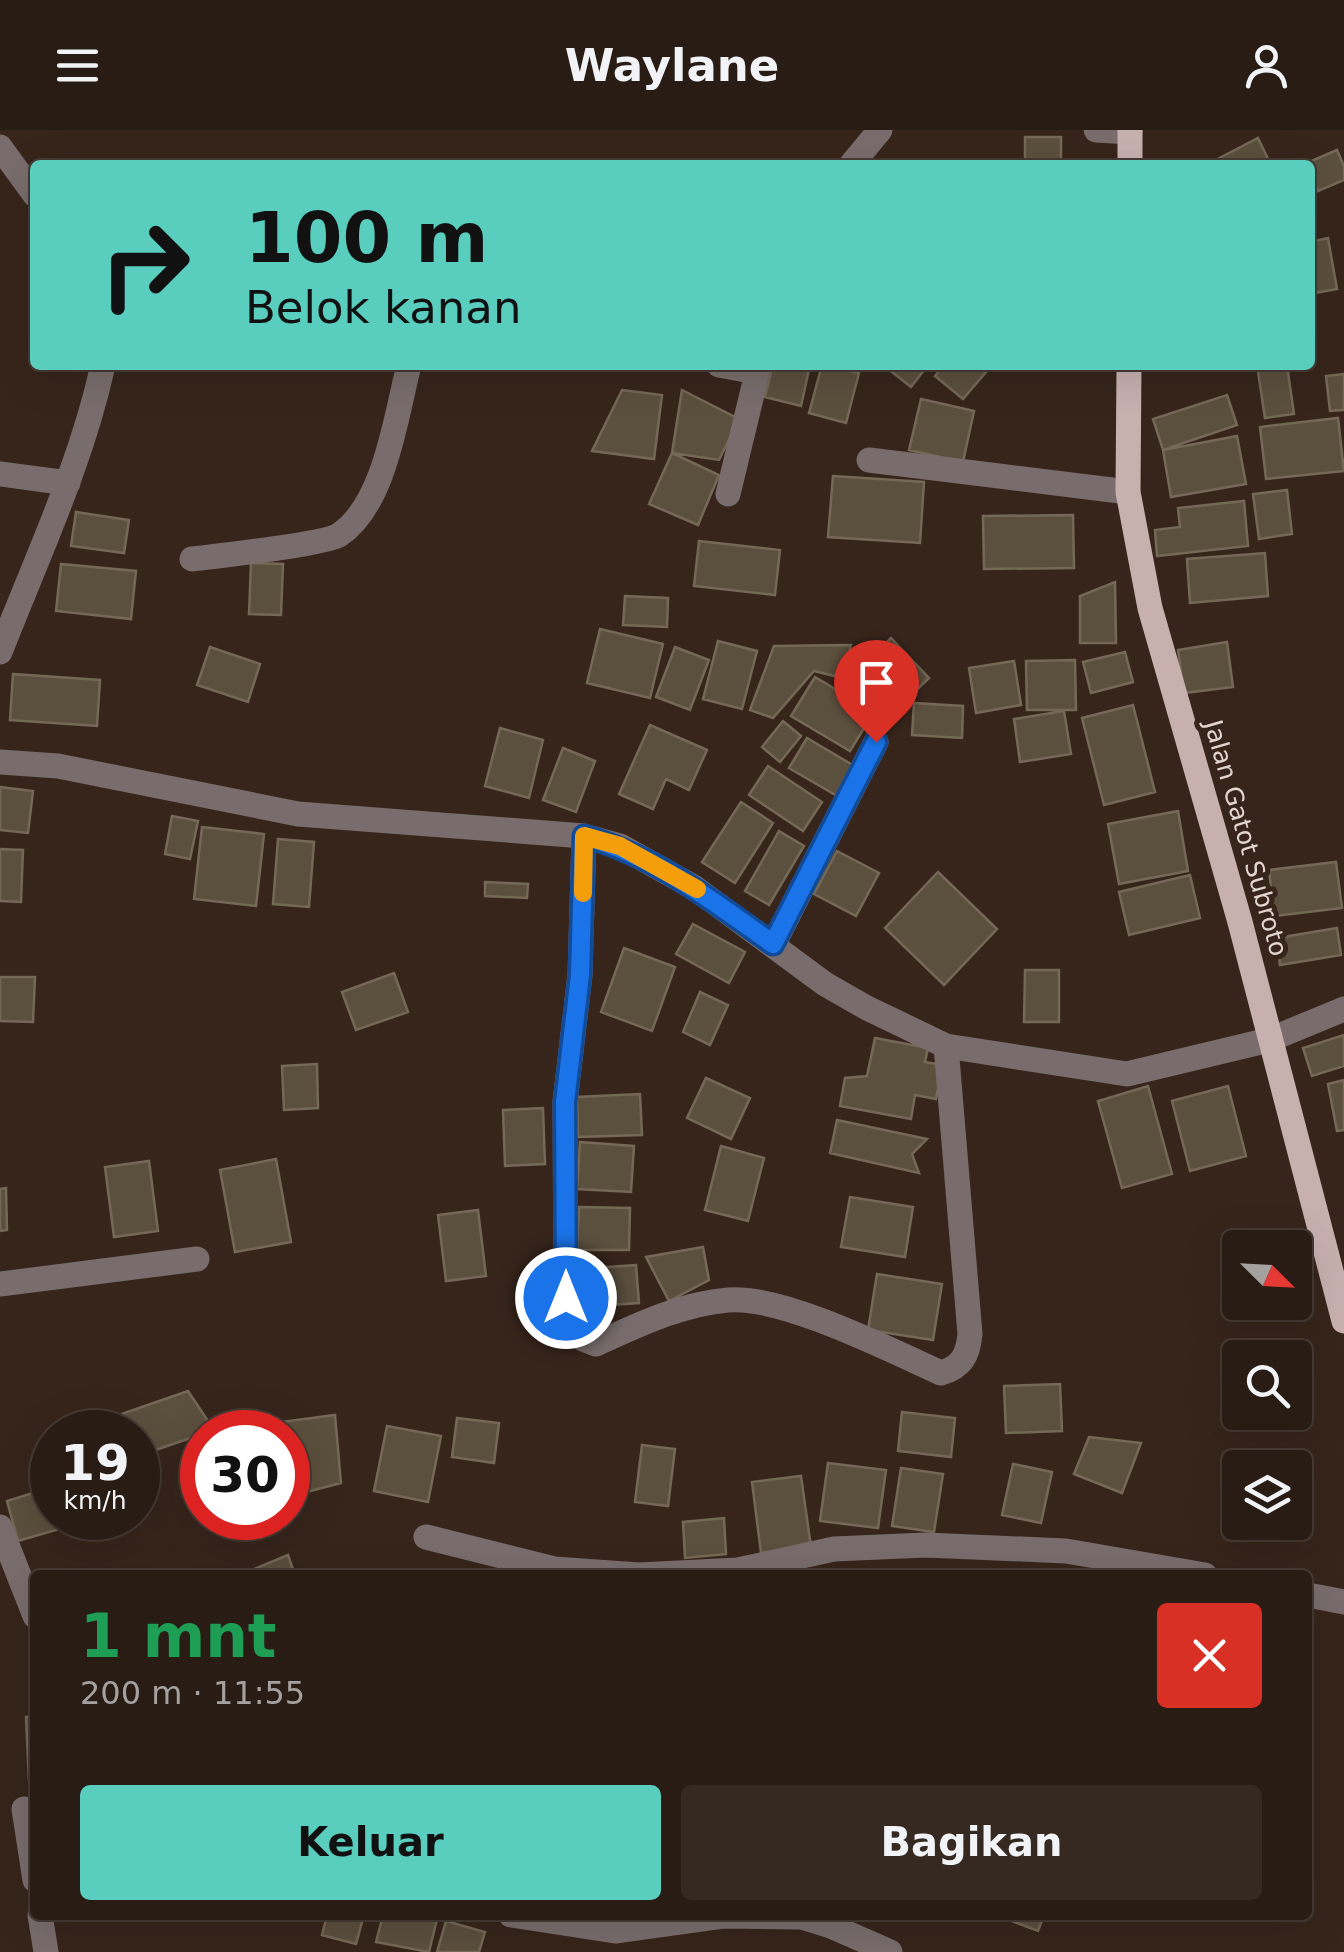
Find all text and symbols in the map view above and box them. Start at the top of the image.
icon: menu [50,38,105,93]
icon: person [1239,38,1294,93]
text: Waylane [565,39,779,92]
text: 100 m [245,197,488,279]
icon: right [80,200,210,330]
text: Belok kanan [245,281,521,334]
pin [834,640,919,743]
icon: arrive [849,655,904,710]
street label: Jalan Gatot Subroto [1198,715,1294,959]
north arrow [1222,1230,1312,1320]
map controls [1222,1230,1312,1540]
position arrow [514,1246,618,1350]
button: search [1222,1340,1312,1430]
speed limit sign: 30 [180,1410,310,1540]
text: 19 [60,1434,130,1492]
button: layers [1222,1450,1312,1540]
text: km/h [63,1486,127,1515]
text: 1 mnt [80,1601,277,1671]
button: close [1157,1603,1262,1708]
text: 200 m · 11:55 [80,1674,305,1712]
button: Keluar [80,1785,661,1900]
button: Bagikan [681,1785,1262,1900]

